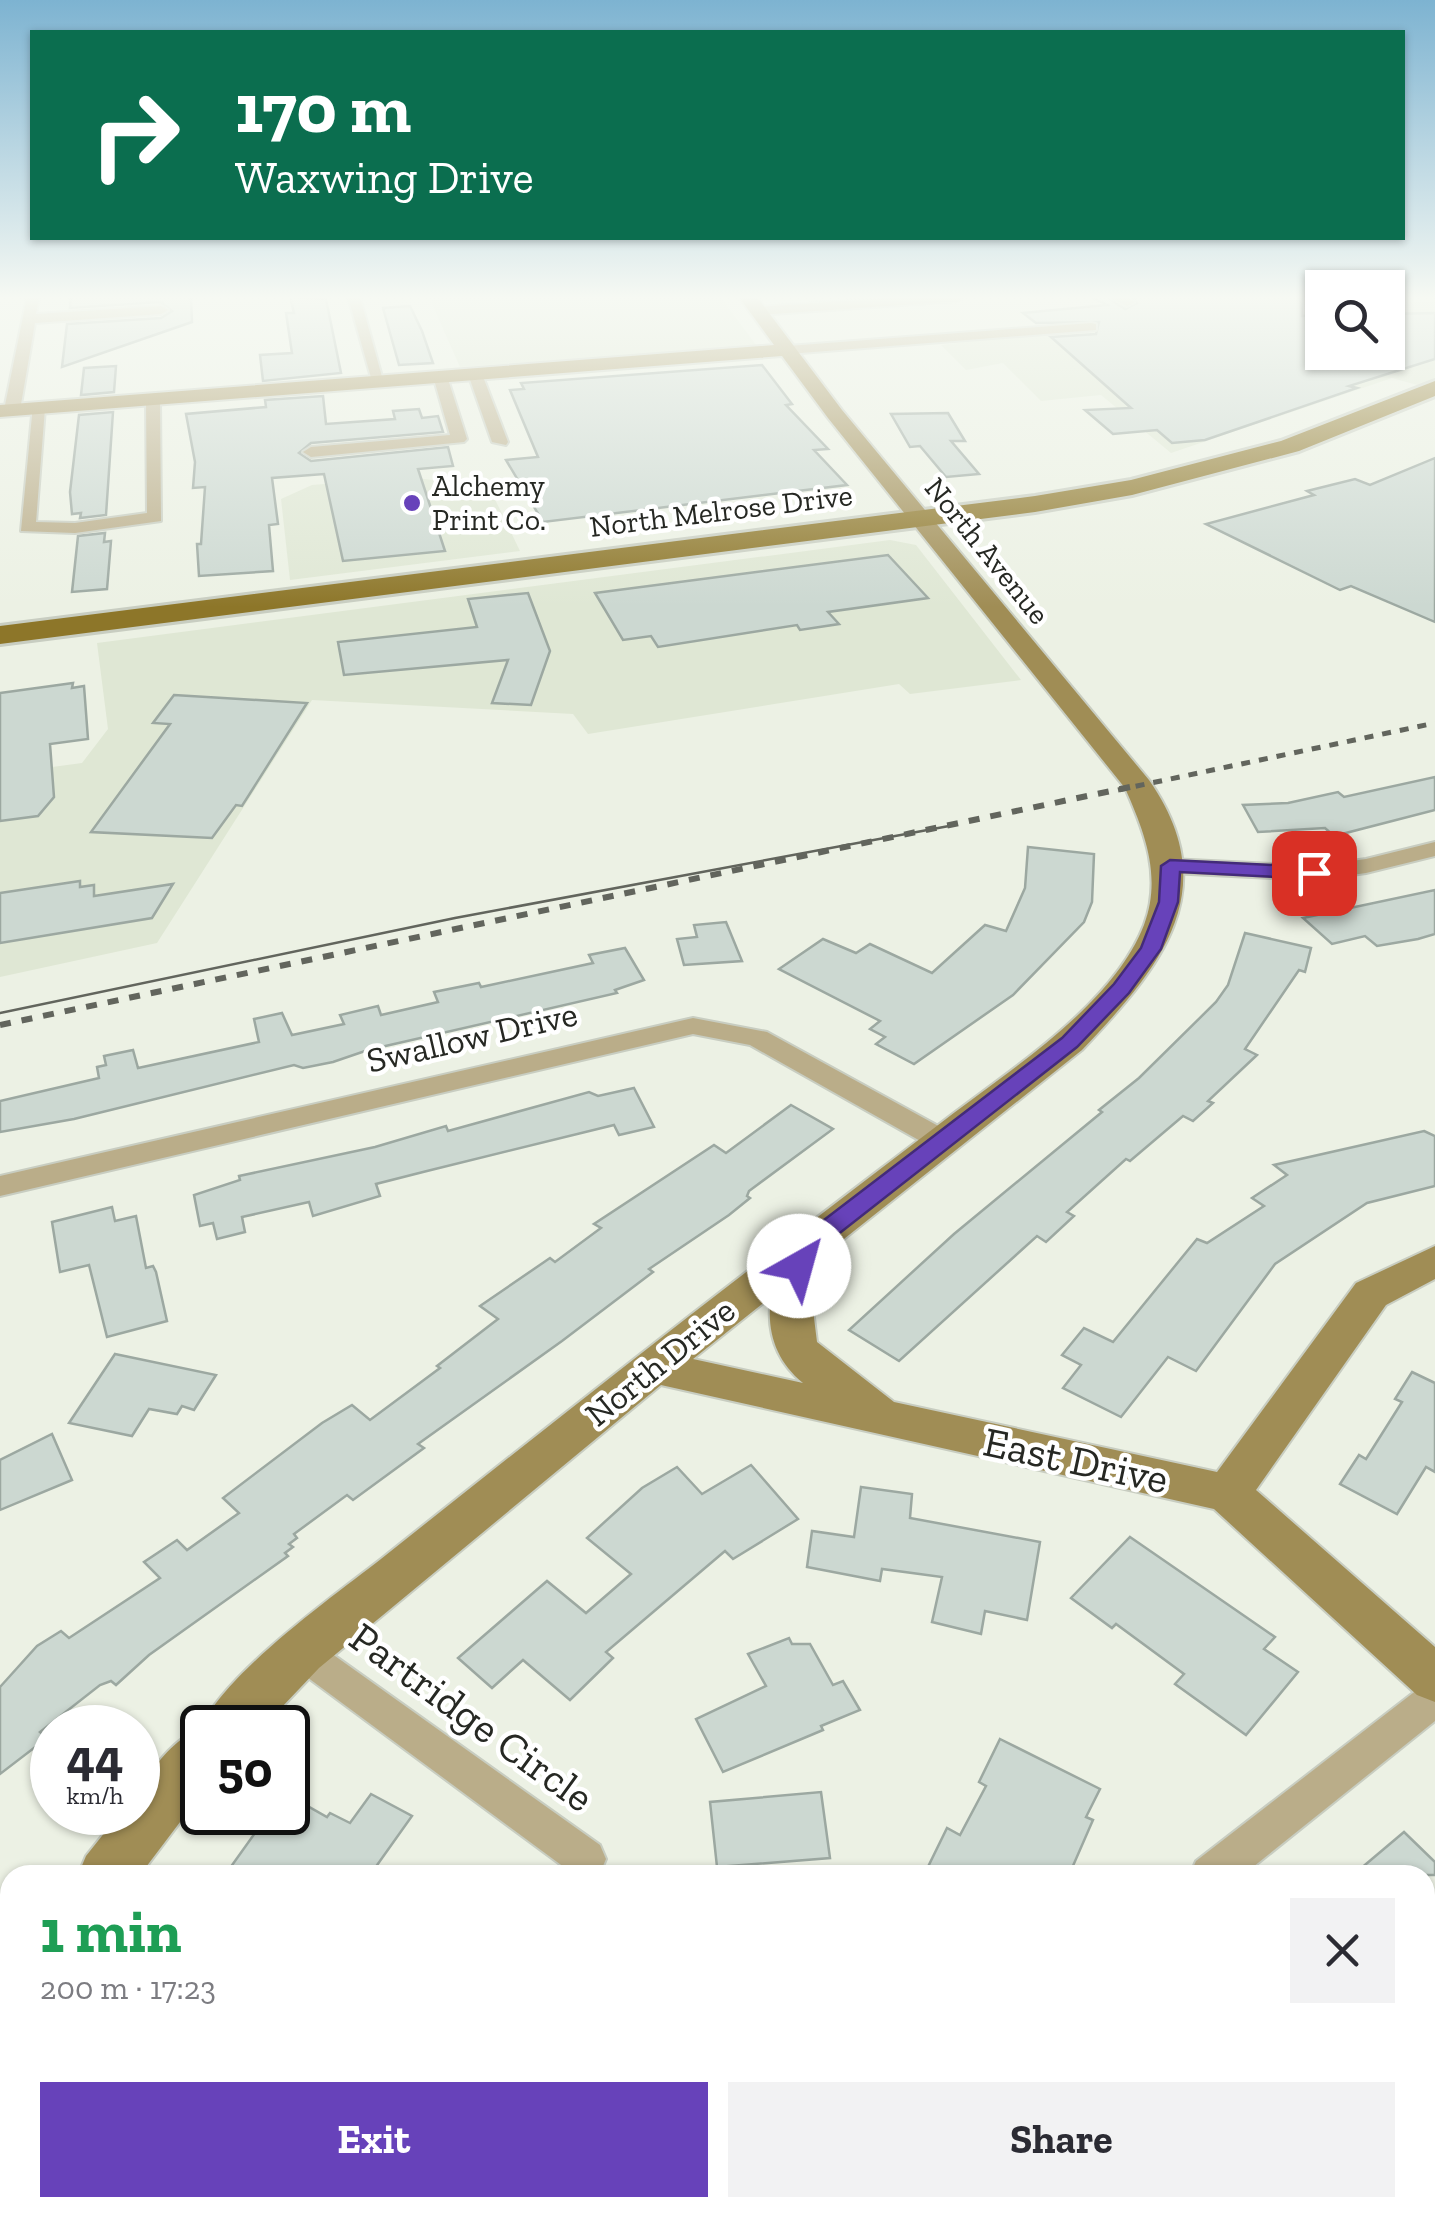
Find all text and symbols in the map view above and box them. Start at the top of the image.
text: 170 m [235,66,411,150]
icon: right [70,70,200,200]
text: Waxwing Drive [235,151,534,205]
map controls [1305,270,1405,370]
button: search [1305,270,1405,370]
place label: Alchemy Print Co. [432,468,546,538]
street label: North Avenue [917,470,1057,632]
street label: North Melrose Drive [588,477,854,545]
marker: Alchemy Print Co. [401,492,423,514]
pin [1272,831,1357,916]
icon: arrive [1287,846,1342,901]
street label: Swallow Drive [363,992,581,1082]
position arrow [747,1214,851,1318]
street label: North Drive [577,1289,743,1435]
street label: East Drive [979,1416,1173,1504]
street label: Partridge Circle [340,1611,604,1823]
speed limit sign: 50 [180,1705,310,1835]
text: 44 [67,1728,124,1788]
text: km/h [66,1780,124,1810]
text: 1 min [40,1895,182,1967]
button: close [1290,1898,1395,2003]
text: 200 m · 17:23 [40,1969,216,2007]
button: Exit [40,2082,708,2197]
button: Share [728,2082,1395,2197]

